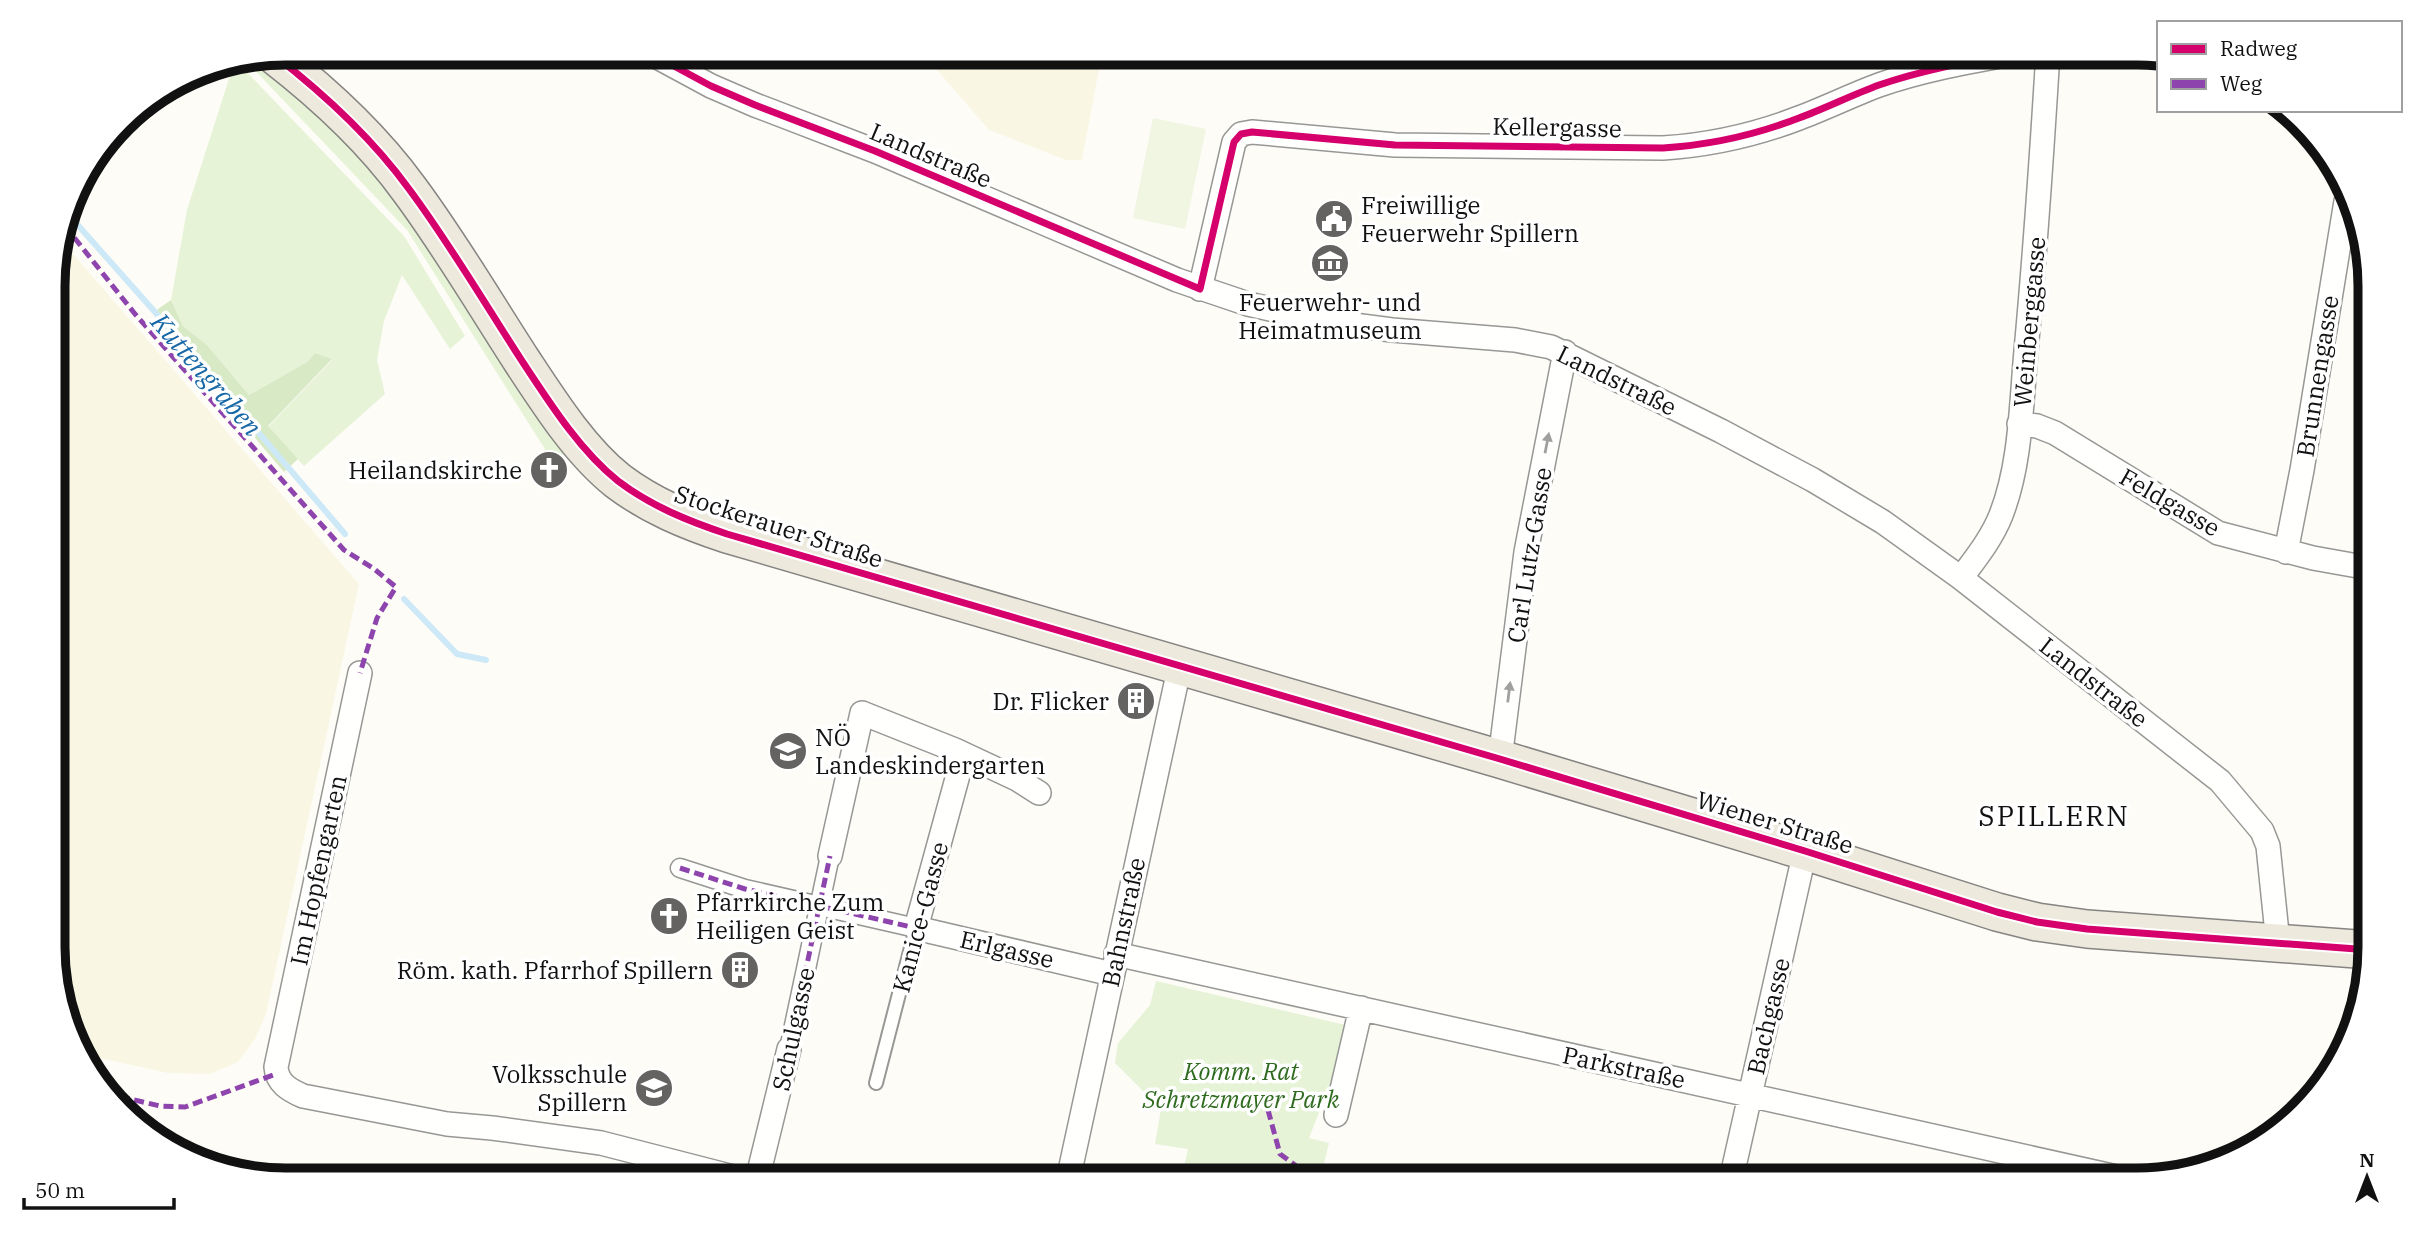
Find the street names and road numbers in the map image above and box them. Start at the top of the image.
street label: Kellergasse [1492,110,1622,144]
street label: Landstraße [865,115,997,195]
street label: Weinberggasse [2006,235,2052,409]
street label: Brunnengasse [2288,293,2346,459]
street label: Landstraße [1552,337,1682,423]
street label: Feldgasse [2114,460,2226,544]
street label: Carl Lutz-Gasse [1499,465,1559,645]
street label: Stockerauer Straße [671,477,887,575]
street label: Landstraße [2033,630,2155,734]
street label: Im Hopfengarten [282,772,354,968]
street label: Wiener Straße [1693,783,1857,861]
street label: Kanice-Gasse [885,838,955,996]
street label: Bahnstraße [1094,854,1152,990]
street label: Erlgasse [957,923,1057,975]
street label: Bachgasse [1739,955,1797,1077]
street label: Schulgasse [764,964,822,1094]
street label: Parkstraße [1560,1038,1688,1096]

